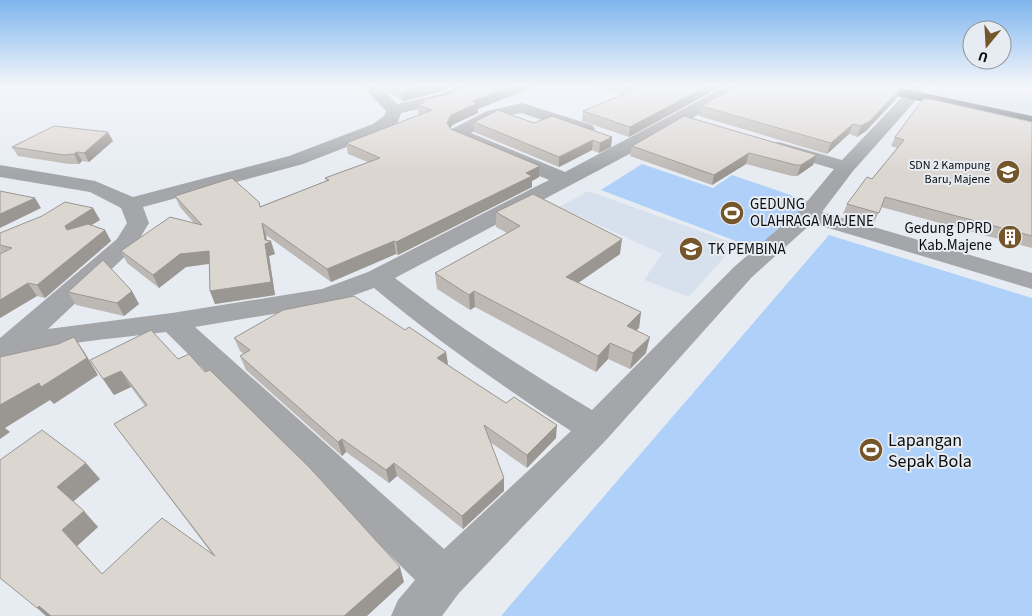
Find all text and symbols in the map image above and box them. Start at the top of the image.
north arrow [962,20,1012,70]
text: U [976,45,991,67]
place label: SDN 2 Kampung Baru, Majene [909,157,990,188]
school or university icon: SDN 2 Kampung Baru, Majene [995,159,1021,185]
place label: GEDUNG OLAHRAGA MAJENE [750,194,874,232]
sports icon: GEDUNG OLAHRAGA MAJENE [719,200,745,226]
place label: Gedung DPRD Kab.Majene [905,218,992,256]
building icon: Gedung DPRD Kab.Majene [997,224,1023,250]
school or university icon: TK PEMBINA [678,236,704,262]
place label: TK PEMBINA [708,239,786,260]
place label: Lapangan Sepak Bola [888,428,972,474]
sports icon: Lapangan Sepak Bola [858,437,884,463]

